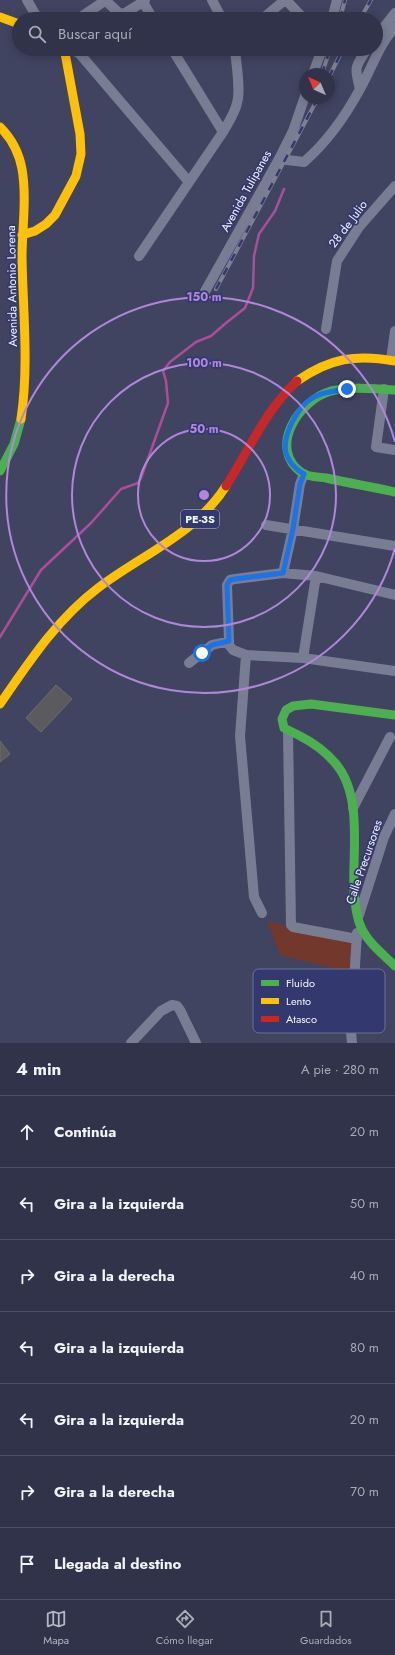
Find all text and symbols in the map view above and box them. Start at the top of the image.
search box [12,12,383,56]
icon: search [26,23,48,45]
text: Buscar aquí [58,23,132,45]
north arrow [299,68,335,104]
street label: Avenida Tulipanes [216,147,276,235]
street label: 28 de Julio [324,196,372,251]
street label: Avenida Antonio Lorena [2,225,22,347]
text: 150 m [186,288,222,306]
text: 100 m [186,354,222,372]
route end [338,380,356,398]
text: 50 m [189,420,219,438]
centre of rings [197,488,211,502]
road number: PE-3S [181,510,219,528]
route start [193,644,211,662]
street label: Calle Precursores [341,817,387,907]
legend [253,969,385,1033]
text: Fluido [286,975,315,991]
text: Lento [286,993,311,1009]
text: Atasco [286,1011,317,1027]
text: 4 min [16,1057,61,1081]
text: A pie · 280 m [301,1060,379,1079]
icon: ahead [16,1121,38,1143]
text: Continúa [54,1121,116,1143]
text: 20 m [350,1122,379,1141]
icon: left [16,1193,38,1215]
text: Gira a la izquierda [54,1193,184,1215]
text: 50 m [350,1194,379,1213]
icon: right [16,1265,38,1287]
text: Gira a la derecha [54,1265,175,1287]
text: 40 m [350,1266,379,1285]
icon: left [16,1337,38,1359]
text: Gira a la izquierda [54,1337,184,1359]
text: 80 m [350,1338,379,1357]
icon: left [16,1409,38,1431]
text: Gira a la izquierda [54,1409,184,1431]
text: 20 m [350,1410,379,1429]
icon: right [16,1481,38,1503]
text: Gira a la derecha [54,1481,175,1503]
text: 70 m [350,1482,379,1501]
icon: arrive [16,1553,38,1575]
text: Llegada al destino [54,1553,181,1575]
tab: Mapa [43,1608,69,1648]
tab: Cómo llegar [156,1608,213,1648]
tab: Guardados [300,1608,352,1648]

